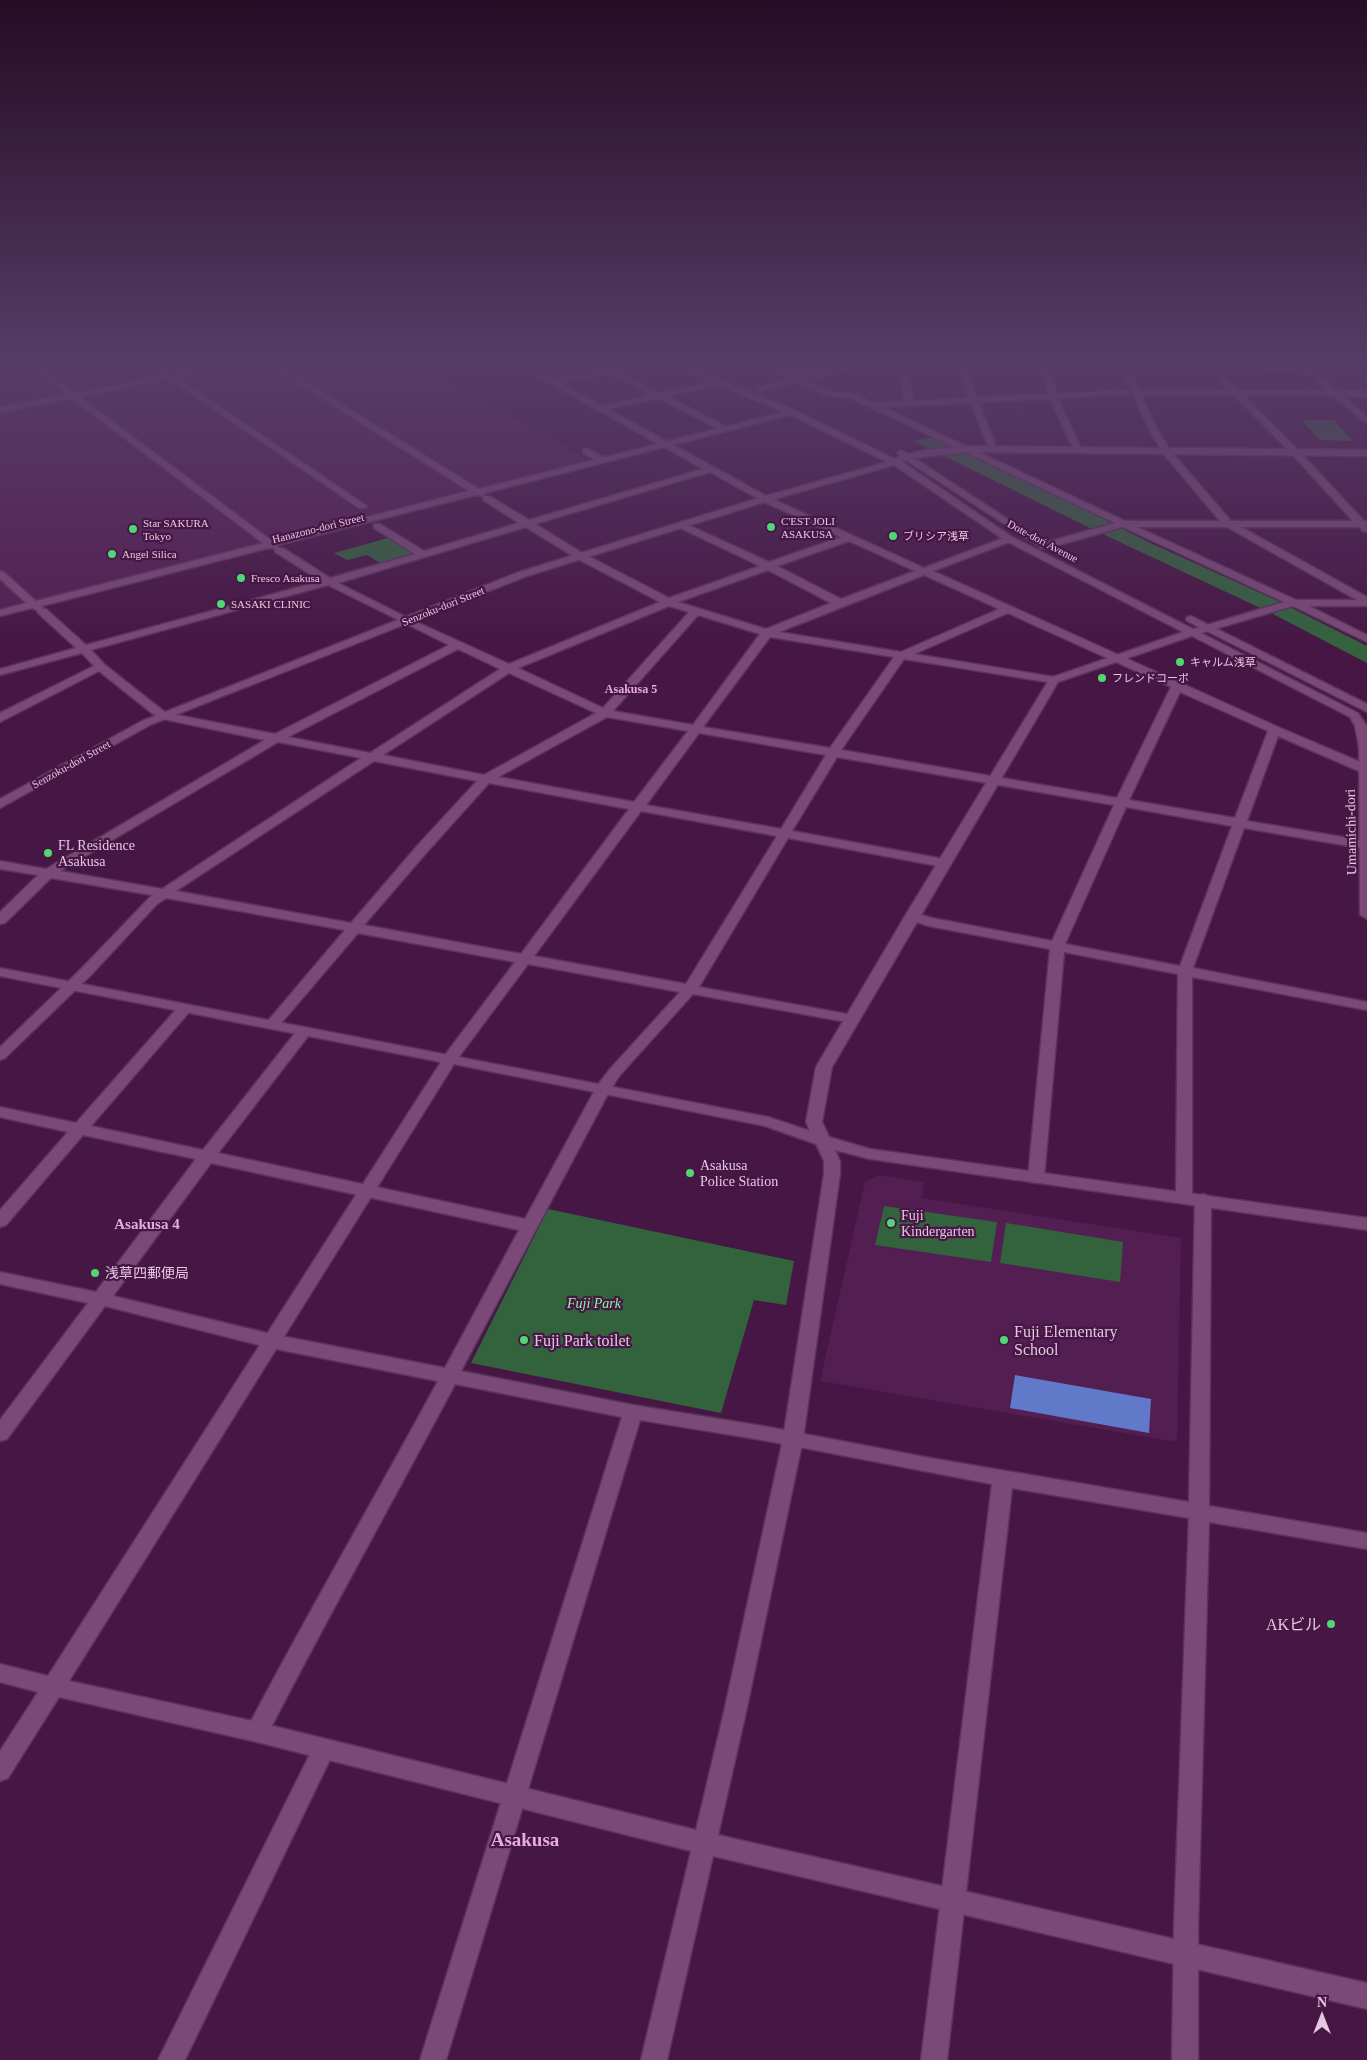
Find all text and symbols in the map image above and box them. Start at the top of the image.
street label: Hanazono-dori Street [271,511,365,545]
place label: C'EST JOLI ASAKUSA [781,515,835,540]
place label: Star SAKURA Tokyo [143,517,209,542]
street label: Dote-dori Avenue [1006,517,1080,565]
marker: C'EST JOLI ASAKUSA [765,521,777,533]
marker: Star SAKURA Tokyo [127,523,139,535]
marker: ブリシア浅草 [887,530,899,542]
place label: ブリシア浅草 [903,530,969,542]
marker: Angel Silica [106,548,118,560]
place label: Angel Silica [122,548,177,560]
marker: Fresco Asakusa [235,572,247,584]
place label: Fresco Asakusa [251,572,320,584]
street label: Senzoku-dori Street [400,584,486,628]
marker: SASAKI CLINIC [215,598,227,610]
place label: SASAKI CLINIC [231,598,310,610]
marker: キャルム浅草 [1174,656,1186,668]
place label: キャルム浅草 [1190,656,1256,668]
marker: フレンドコーポ [1096,672,1108,684]
place label: フレンドコーポ [1112,672,1189,684]
district label: Asakusa 5 [605,682,657,696]
street label: Senzoku-dori Street [30,737,112,791]
street label: Umamichi-dori [1343,789,1359,875]
place label: FL Residence Asakusa [58,838,135,869]
marker: FL Residence Asakusa [42,847,54,859]
place label: Asakusa Police Station [700,1158,778,1189]
marker: Asakusa Police Station [684,1167,696,1179]
place label: Fuji Kindergarten [901,1208,975,1239]
district label: Asakusa 4 [114,1216,180,1232]
marker: Fuji Kindergarten [885,1217,897,1229]
place label: 浅草四郵便局 [105,1265,189,1281]
marker: 浅草四郵便局 [89,1267,101,1279]
park label: Fuji Park [566,1296,622,1311]
place label: Fuji Elementary School [1014,1323,1118,1358]
place label: Fuji Park toilet [534,1332,631,1350]
marker: Fuji Park toilet [518,1334,530,1346]
marker: Fuji Elementary School [998,1334,1010,1346]
place label: AKビル [1266,1616,1321,1633]
marker: AKビル [1325,1618,1337,1630]
district label: Asakusa [491,1829,560,1850]
north arrow [1297,1990,1347,2040]
text: N [1317,1995,1327,2010]

